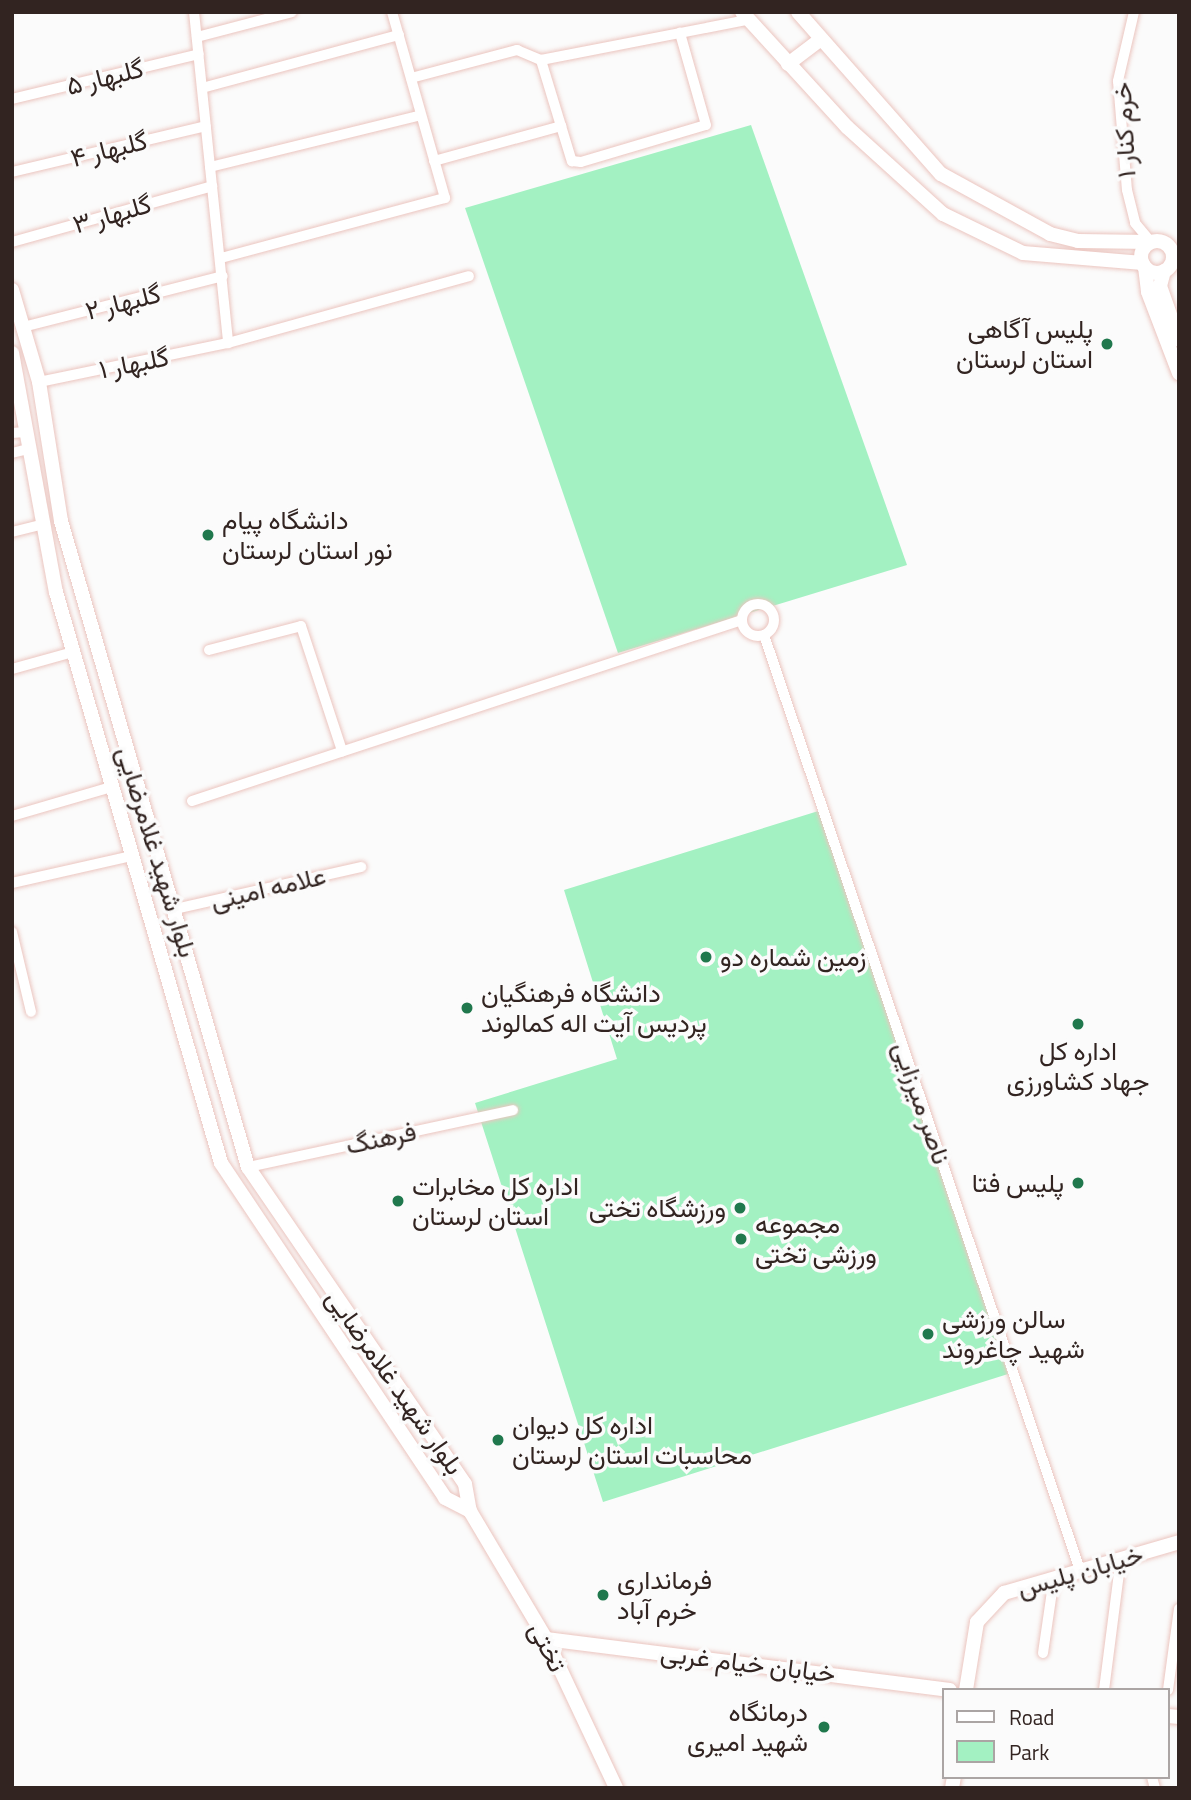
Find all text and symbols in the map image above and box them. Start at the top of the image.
street label: گلبهار ۵ [63,52,147,102]
street label: خرم کنار ۱ [1106,81,1142,179]
street label: گلبهار ۴ [67,124,151,174]
street label: ۳ گلبهار [69,188,155,240]
street label: گلبهار ۲ [82,278,164,326]
place label: پلیس آگاهی استان لرستان [956,313,1093,374]
marker: پلیس آگاهی استان لرستان [1099,336,1115,352]
street label: گلبهار ۱ [96,341,172,385]
place label: دانشگاه پیام نور استان لرستان [222,504,393,566]
marker: دانشگاه پیام نور استان لرستان [200,527,216,543]
street label: بلوار شهید غلامرضایی [110,743,204,961]
street label: علامه امینی [207,860,329,916]
place label: زمین شماره دو [720,941,866,973]
marker: زمین شماره دو [698,949,714,965]
place label: دانشگاه فرهنگیان پردیس آیت اله کمالوند [481,977,707,1038]
marker: دانشگاه فرهنگیان پردیس آیت اله کمالوند [459,1000,475,1016]
marker: اداره کل جهاد کشاورزی [1070,1016,1086,1032]
place label: اداره کل جهاد کشاورزی [1007,1035,1149,1096]
street label: ناصر میرزایی [887,1038,957,1168]
street label: فرهنگ [343,1115,419,1161]
place label: پلیس فتا [972,1167,1064,1199]
place label: اداره کل مخابرات استان لرستان [412,1170,579,1232]
marker: پلیس فتا [1070,1175,1086,1191]
place label: ورزشگاه تختی [589,1192,726,1224]
marker: اداره کل مخابرات استان لرستان [390,1193,406,1209]
marker: ورزشگاه تختی [732,1200,748,1216]
place label: مجموعه ورزشی تختی [755,1208,877,1270]
marker: مجموعه ورزشی تختی [733,1231,749,1247]
street label: بلوار شهید غلامرضایی [319,1283,471,1481]
place label: سالن ورزشی شهید چاغروند [942,1303,1085,1364]
marker: سالن ورزشی شهید چاغروند [920,1326,936,1342]
place label: اداره کل دیوان محاسبات استان لرستان [512,1409,752,1470]
marker: اداره کل دیوان محاسبات استان لرستان [490,1432,506,1448]
street label: خیابان پلیس [1014,1538,1146,1604]
place label: فرمانداری خرم آباد [617,1564,712,1626]
marker: فرمانداری خرم آباد [595,1587,611,1603]
street label: تختی [522,1617,574,1677]
street label: خیابان خیام غربی [659,1637,837,1689]
legend [942,1688,1170,1779]
place label: درمانگاه شهید امیری [687,1696,808,1758]
text: Road [1009,1701,1054,1733]
marker: درمانگاه شهید امیری [814,1717,834,1737]
text: Park [1009,1736,1049,1768]

